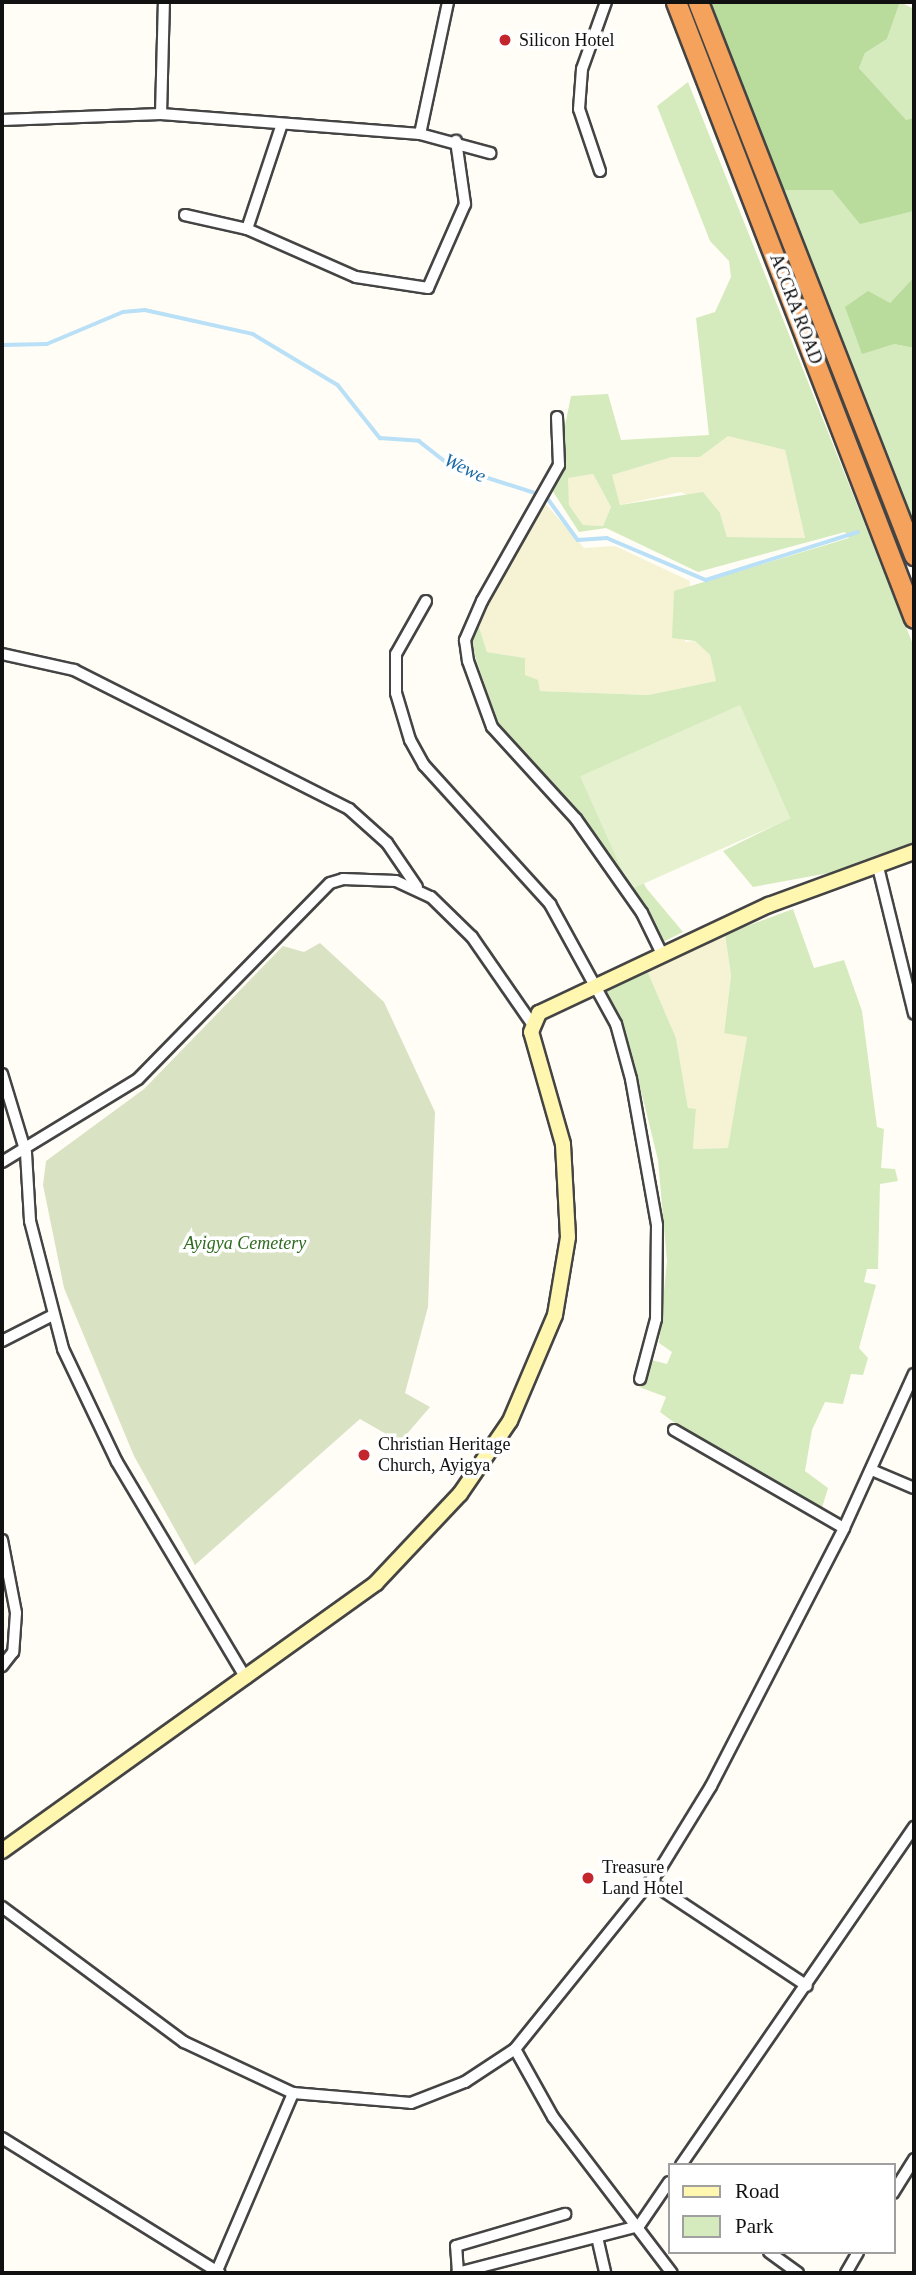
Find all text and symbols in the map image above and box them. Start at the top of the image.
place label: Silicon Hotel [519,29,614,51]
marker: Silicon Hotel [497,32,513,48]
street label: ACCRA ROAD [765,250,827,368]
water label: Wewe [440,448,490,488]
park label: Ayigya Cemetery [184,1232,306,1254]
place label: Christian Heritage Church, Ayigya [378,1434,510,1476]
marker: Christian Heritage Church, Ayigya [356,1447,372,1463]
place label: Treasure Land Hotel [602,1857,683,1899]
marker: Treasure Land Hotel [580,1870,596,1886]
legend [668,2163,895,2254]
text: Road [735,2179,779,2203]
text: Park [735,2214,774,2238]

